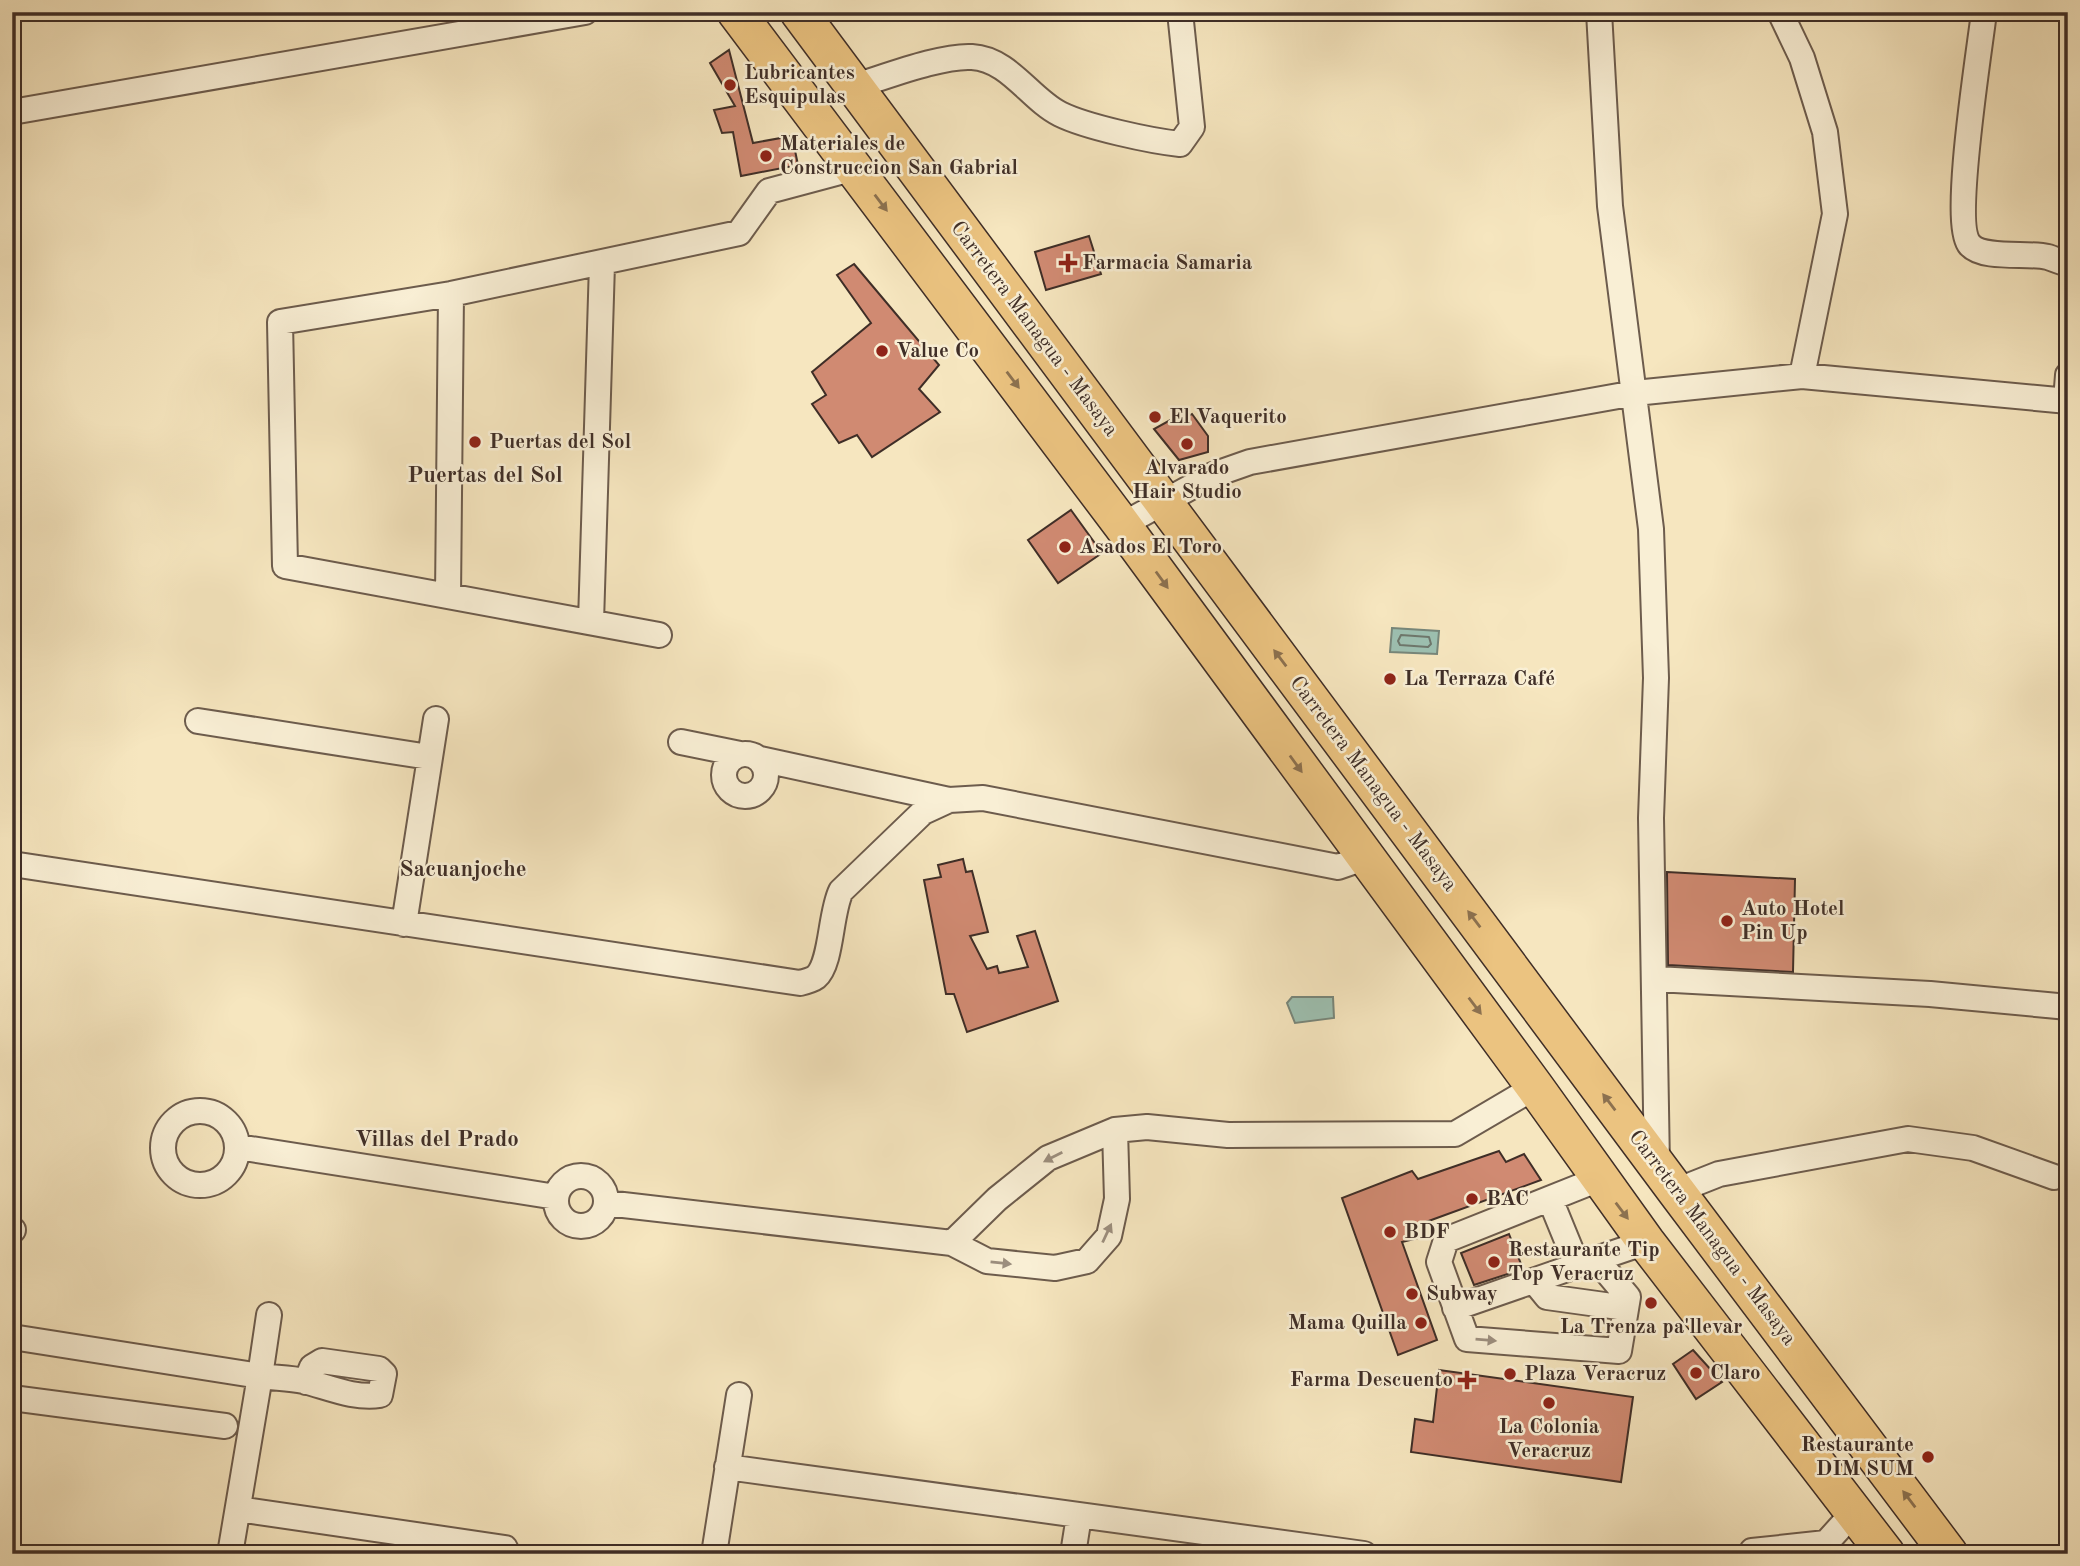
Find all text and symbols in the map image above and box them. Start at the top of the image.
place label: Lubricantes Esquipulas [744,63,855,108]
marker: Lubricantes Esquipulas [722,77,738,93]
place label: Materiales de Construccion San Gabrial [780,134,1018,179]
marker: Materiales de Construccion San Gabrial [758,148,774,164]
one-way arrow [874,194,888,212]
street label: Carretera Managua - Masaya [946,218,1122,440]
place label: Farmacia Samaria [1082,253,1253,274]
marker: Farmacia Samaria [1060,255,1076,271]
place label: Value Co [896,341,979,362]
marker: Value Co [874,343,890,359]
one-way arrow [1006,370,1020,389]
place label: El Vaquerito [1169,407,1287,428]
marker: El Vaquerito [1147,409,1163,425]
place label: Puertas del Sol [489,432,631,453]
marker: Puertas del Sol [467,434,483,450]
marker: Alvarado Hair Studio [1179,436,1195,452]
place label: Alvarado Hair Studio [1132,458,1242,503]
district label: Puertas del Sol [407,464,563,487]
place label: Asados El Toro [1079,537,1222,558]
marker: Asados El Toro [1057,539,1073,555]
one-way arrow [1155,571,1169,589]
one-way arrow [1273,649,1287,667]
place label: La Terraza Café [1404,669,1555,690]
marker: La Terraza Café [1382,671,1398,687]
street label: Carretera Managua - Masaya [1285,673,1461,895]
one-way arrow [1289,755,1303,773]
district label: Sacuanjoche [399,858,527,881]
place label: Auto Hotel Pin Up [1741,899,1844,944]
one-way arrow [1468,910,1482,928]
marker: Auto Hotel Pin Up [1719,913,1735,929]
one-way arrow [1468,997,1482,1015]
one-way arrow [1602,1094,1617,1112]
street label: Carretera Managua - Masaya [1624,1127,1800,1349]
district label: Villas del Prado [355,1128,519,1151]
one-way arrow [1042,1151,1062,1163]
place label: BAC [1486,1189,1529,1210]
marker: BAC [1464,1191,1480,1207]
one-way arrow [1615,1201,1630,1219]
place label: BDF [1404,1222,1450,1243]
one-way arrow [1101,1223,1113,1244]
marker: BDF [1382,1224,1398,1240]
place label: Restaurante Tip Top Veracruz [1508,1240,1660,1285]
marker: Restaurante Tip Top Veracruz [1486,1254,1502,1270]
one-way arrow [991,1257,1013,1268]
place label: Subway [1426,1284,1498,1305]
marker: Subway [1404,1286,1420,1302]
marker: La Trenza pa'llevar [1643,1295,1659,1311]
place label: Mama Quilla [1288,1313,1407,1334]
marker: Mama Quilla [1413,1315,1429,1331]
place label: La Trenza pa'llevar [1560,1317,1742,1338]
one-way arrow [1475,1335,1497,1346]
place label: Claro [1710,1363,1761,1384]
place label: Plaza Veracruz [1524,1364,1666,1385]
marker: Claro [1688,1365,1704,1381]
marker: Plaza Veracruz [1502,1366,1518,1382]
place label: Farma Descuento [1290,1370,1453,1391]
marker: Farma Descuento [1459,1372,1475,1388]
marker: La Colonia Veracruz [1541,1395,1557,1411]
place label: La Colonia Veracruz [1499,1417,1600,1462]
place label: Restaurante DIM SUM [1801,1435,1914,1480]
marker: Restaurante DIM SUM [1920,1449,1936,1465]
one-way arrow [1902,1490,1916,1508]

